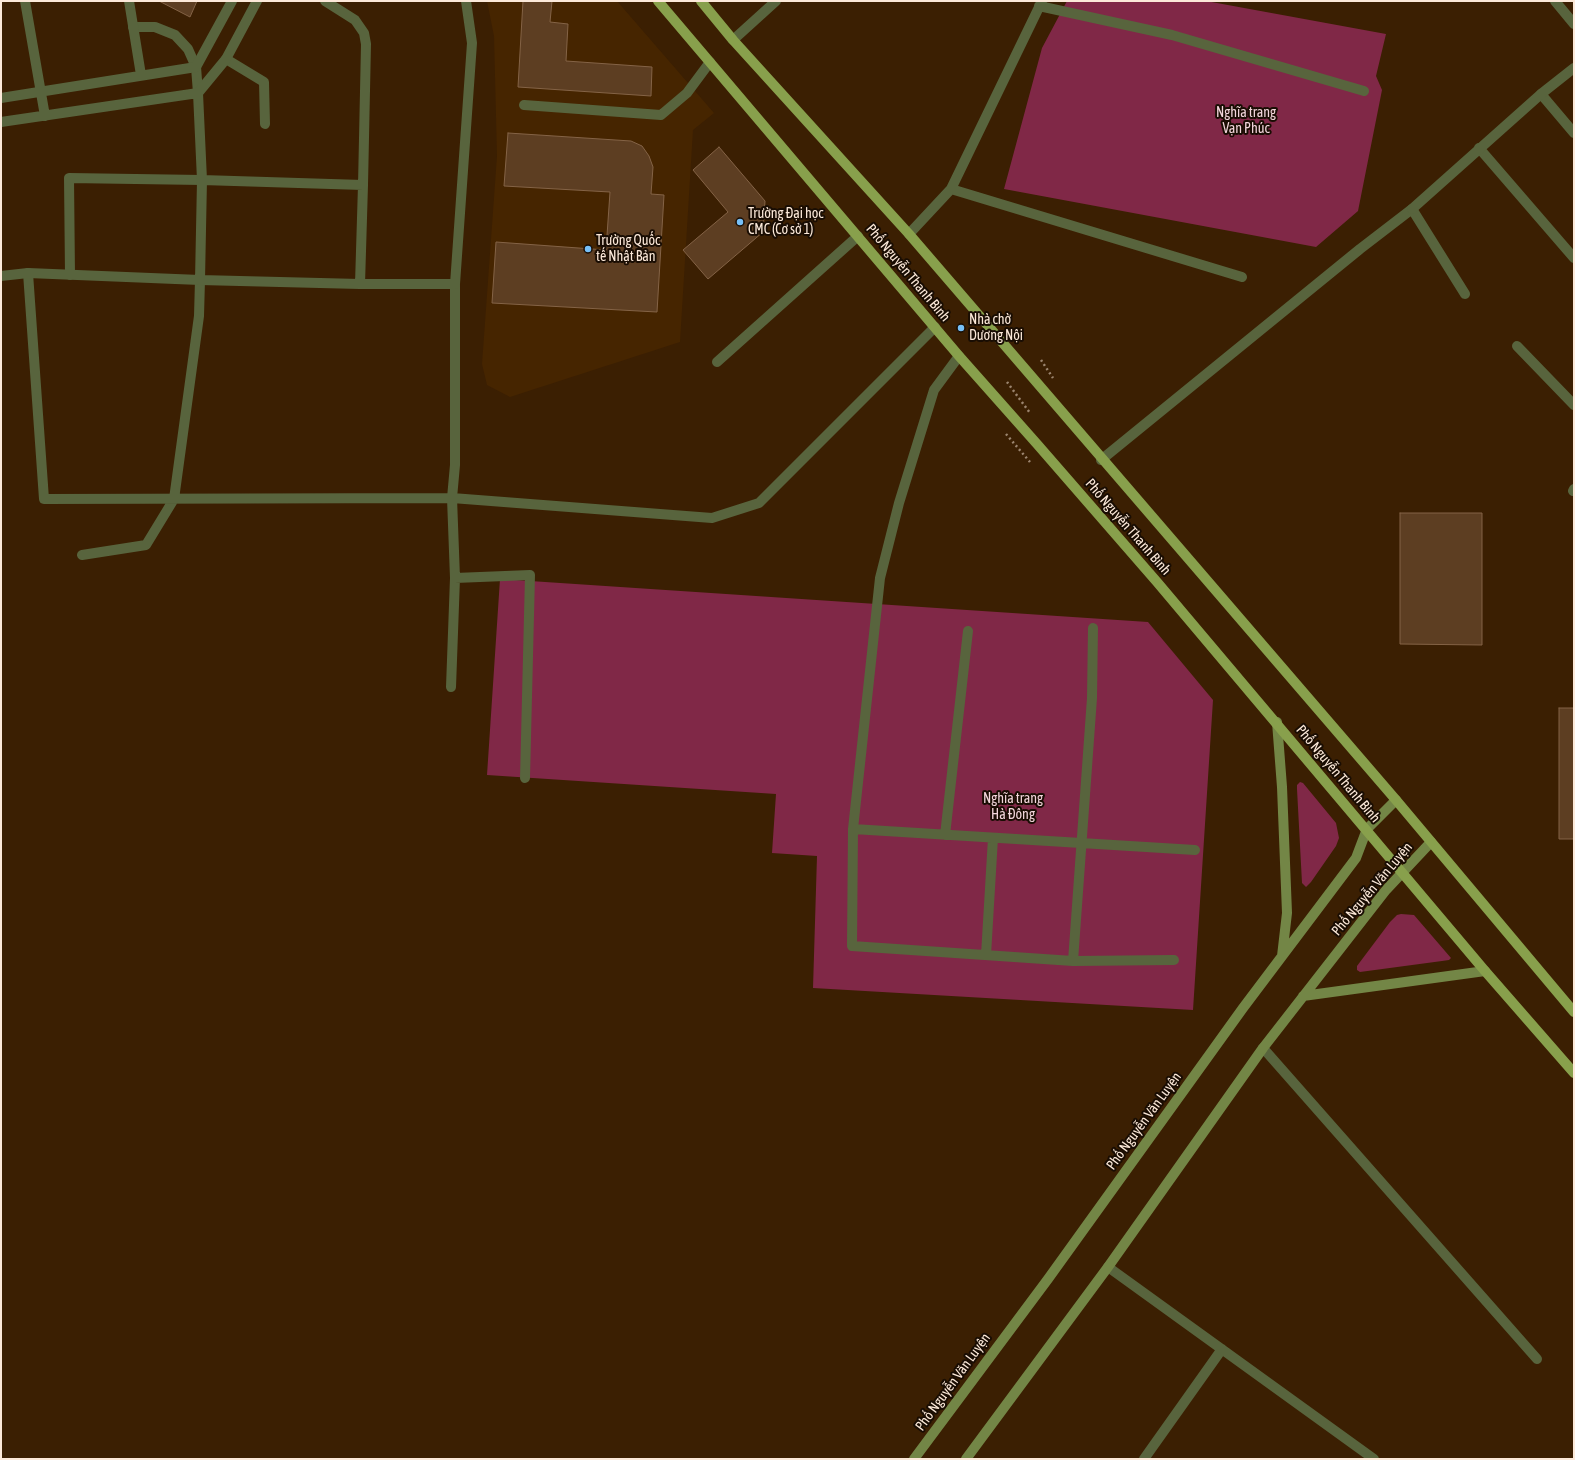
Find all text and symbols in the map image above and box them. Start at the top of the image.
park label: Nghĩa trang Vạn Phúc [1216,105,1276,138]
place label: Trường Đại học CMC (Cơ sở 1) [748,206,824,238]
marker: Trường Đại học CMC (Cơ sở 1) [735,217,745,227]
street label: Phố Nguyễn Thanh Bình [862,221,954,325]
place label: Trường Quốc tế Nhật Bản [596,233,660,266]
marker: Trường Quốc tế Nhật Bản [583,244,593,254]
place label: Nhà chờ Dương Nội [969,312,1023,344]
marker: Nhà chờ Dương Nội [956,323,966,333]
street label: Phố Nguyễn Thanh Bình [1082,475,1174,579]
street label: Phố Nguyễn Thanh Bình [1292,722,1384,826]
park label: Nghĩa trang Hà Đông [983,791,1043,824]
street label: Phố Nguyễn Văn Luyện [1328,839,1416,939]
street label: Phố Nguyễn Văn Luyện [1103,1069,1185,1173]
street label: Phố Nguyễn Văn Luyện [912,1330,994,1434]

